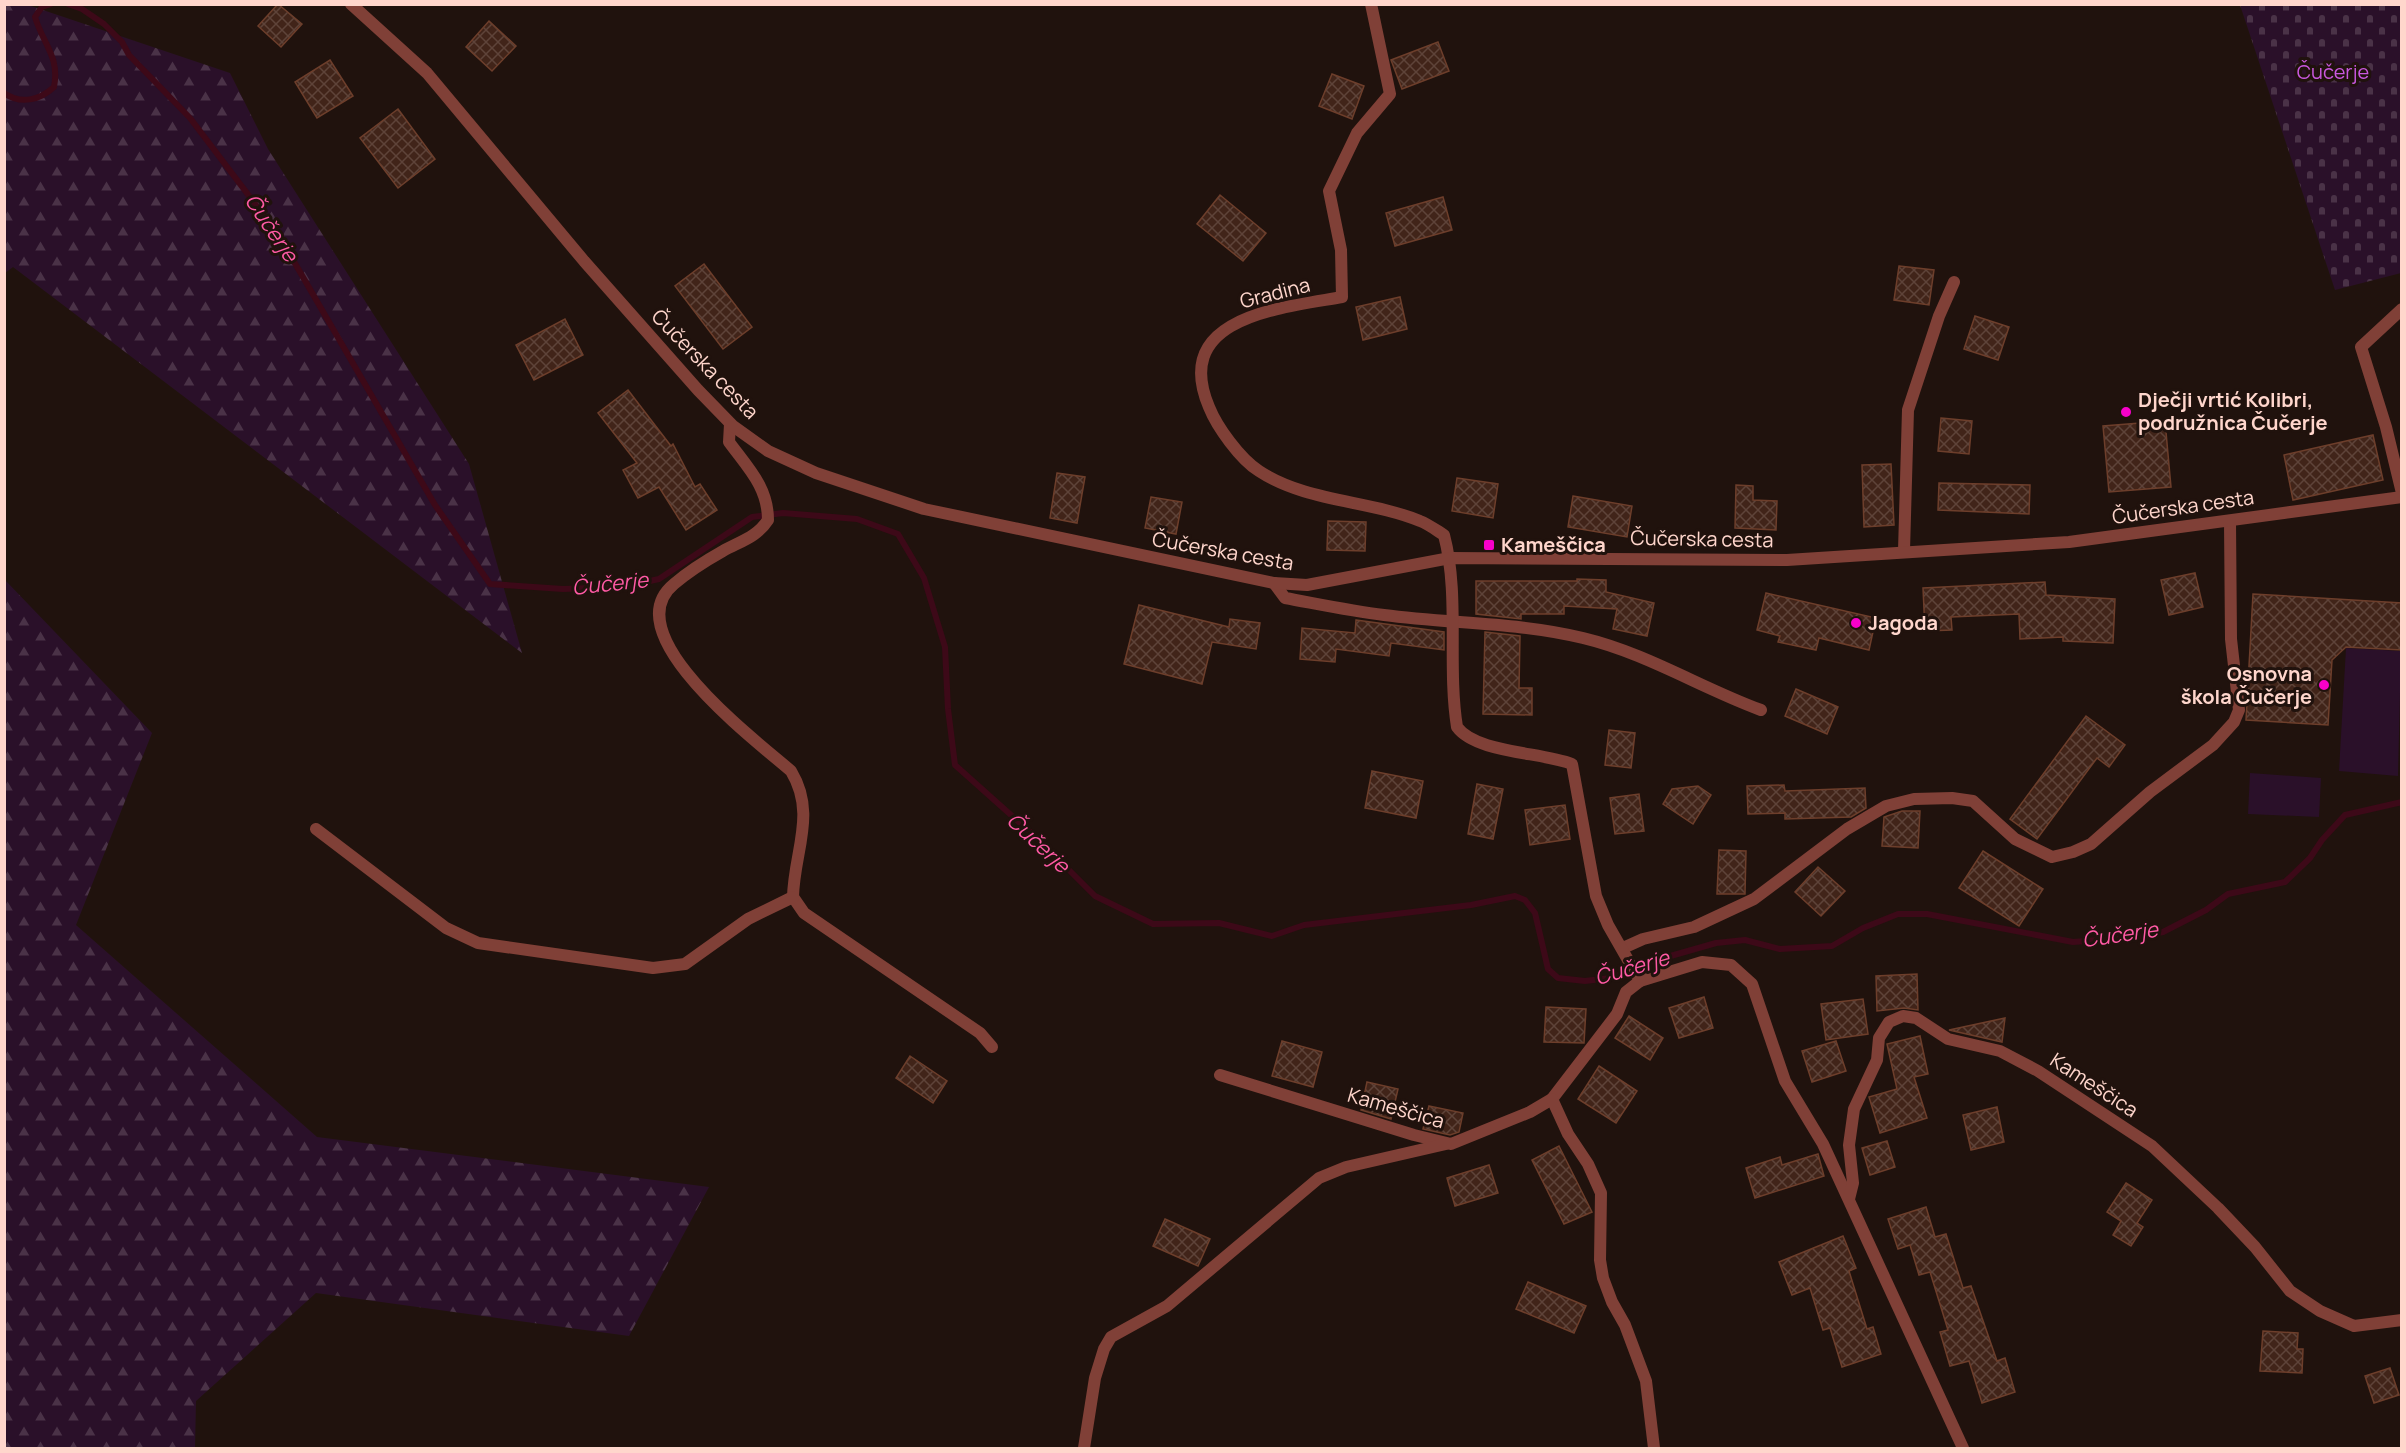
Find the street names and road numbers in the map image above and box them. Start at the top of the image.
street label: Gradina [1237,271,1313,314]
street label: Čučerska cesta [646,303,765,424]
street label: Čučerska cesta [2110,483,2256,530]
street label: Čučerska cesta [1630,524,1774,553]
street label: Čučerska cesta [1150,525,1296,576]
street label: Kameščica [2045,1046,2143,1123]
street label: Kameščica [1345,1081,1448,1134]

